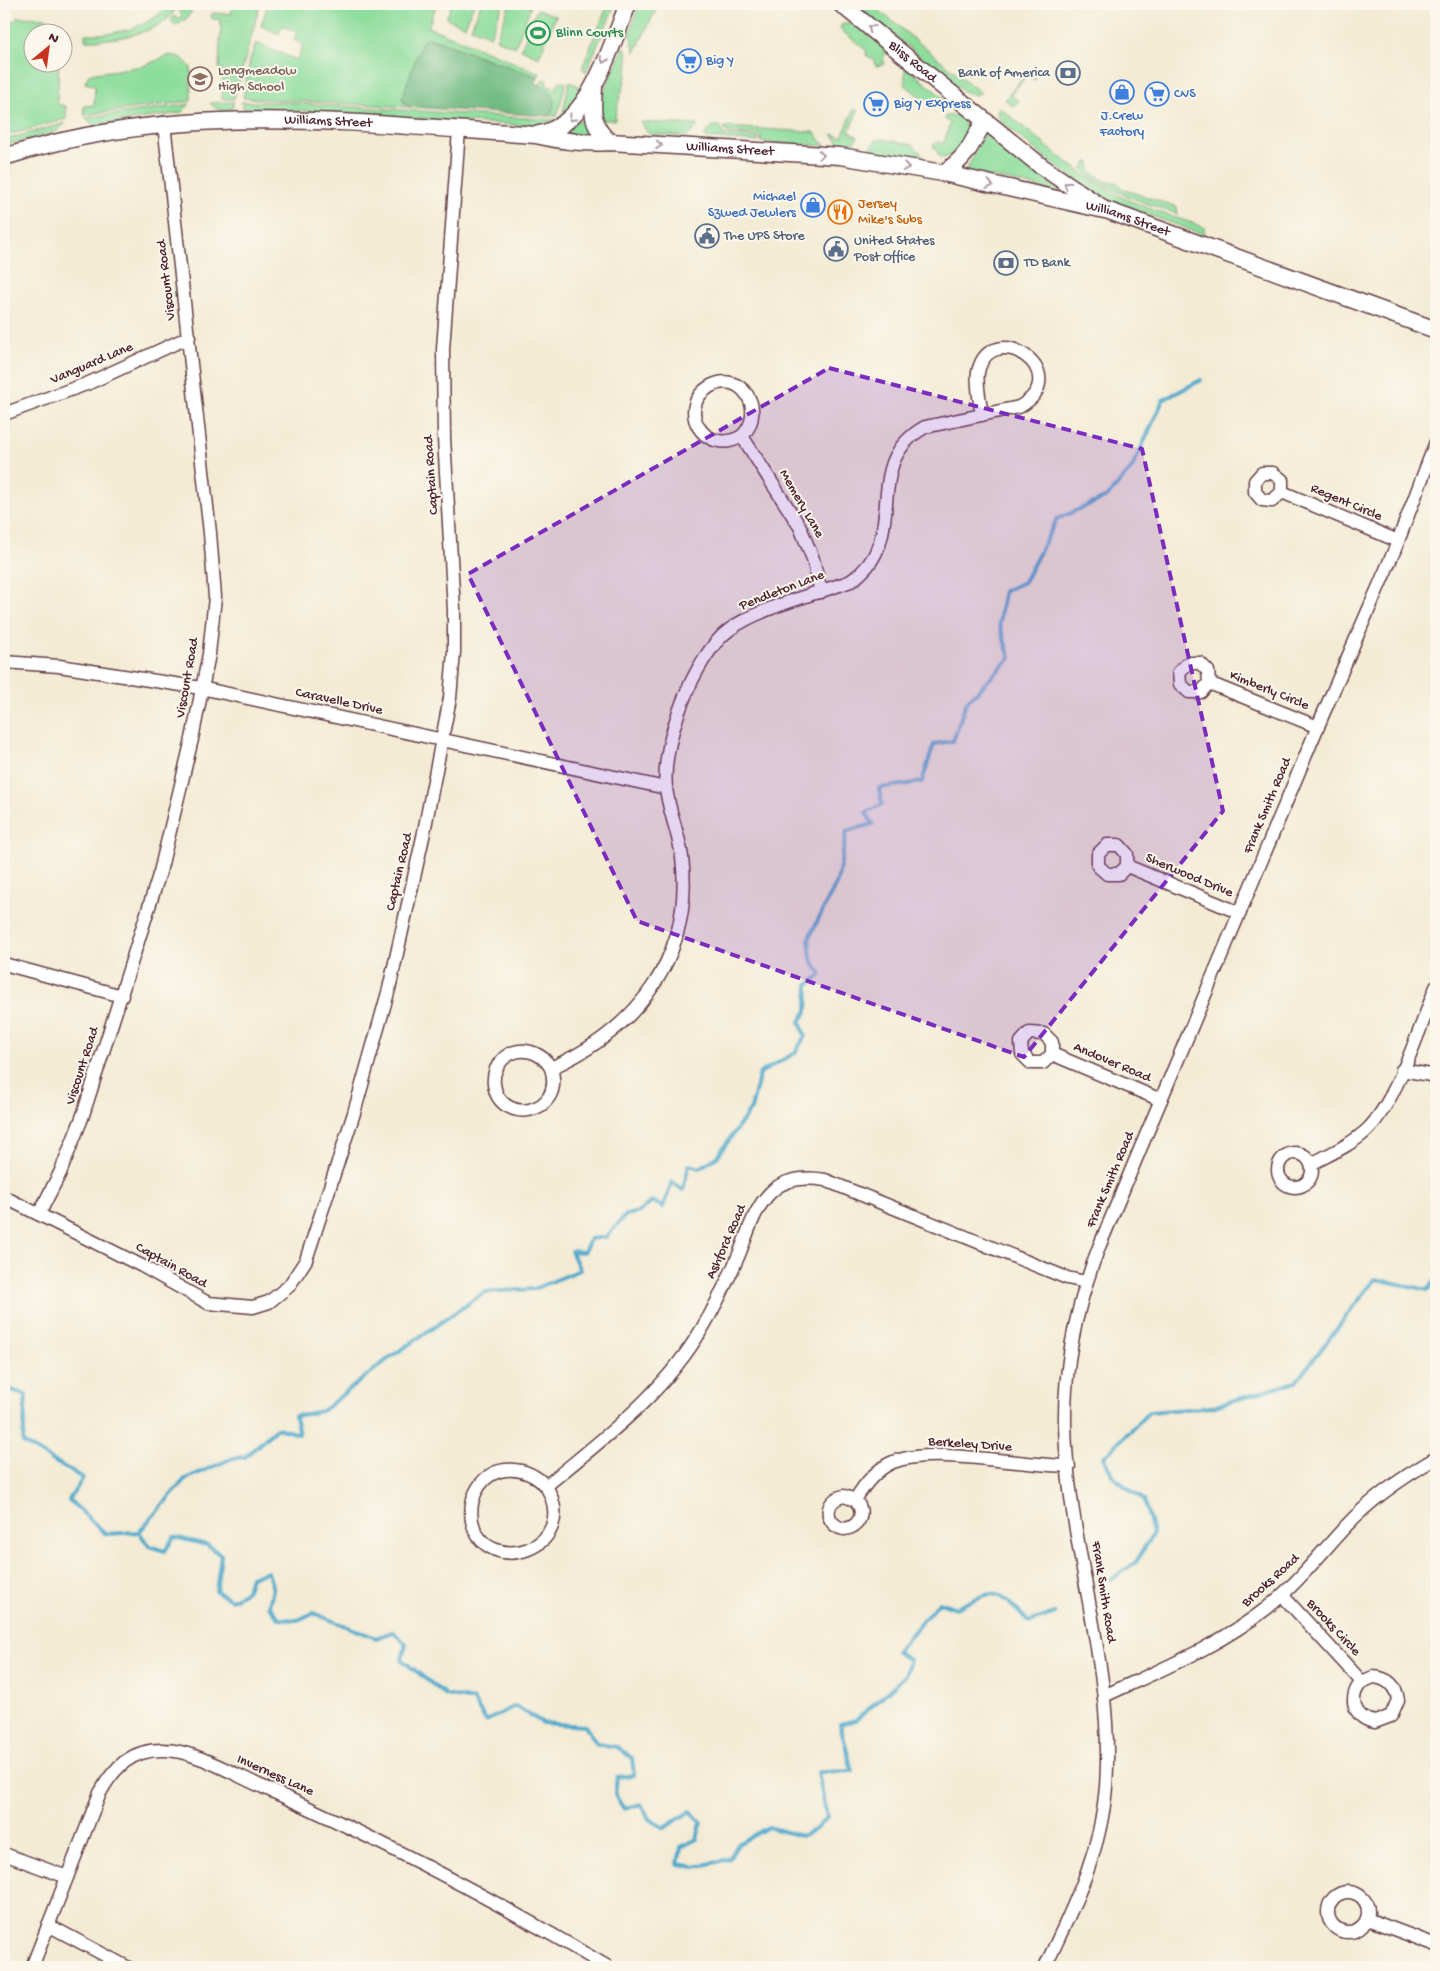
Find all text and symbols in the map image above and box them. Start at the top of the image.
sports icon: Blinn Courts [525,20,551,46]
north arrow [22,22,72,72]
place label: Blinn Courts [555,25,624,42]
one-way arrow [868,25,877,34]
text: N [45,29,61,48]
street label: Bliss Road [884,37,942,88]
supermarket icon: Big Y [676,48,702,74]
place label: Big Y [705,53,734,70]
one-way arrow [600,55,611,64]
bank icon: Bank of America [1055,60,1081,86]
place label: Longmeadow High School [218,63,296,96]
place label: Bank of America [957,65,1051,82]
school or university icon: Longmeadow High School [187,66,213,92]
shop icon: J.Crew Factory [1109,79,1135,105]
supermarket icon: CVS [1144,81,1170,107]
place label: CVS [1174,86,1196,103]
supermarket icon: Big Y Express [863,91,889,117]
place label: Big Y Express [893,96,972,113]
place label: J.Crew Factory [1099,108,1144,141]
street label: Williams Street [284,112,374,132]
one-way arrow [569,112,578,121]
street label: Williams Street [686,138,776,161]
one-way arrow [655,139,663,150]
one-way arrow [817,149,825,160]
one-way arrow [902,161,910,172]
one-way arrow [985,179,994,190]
one-way arrow [1064,182,1073,191]
place label: Michael Szwed Jewlers [708,189,797,222]
shop icon: Michael Szwed Jewlers [800,192,826,218]
place label: Jersey Mike's Subs [858,196,923,229]
street label: Williams Street [1084,197,1173,241]
restaurant icon: Jersey Mike's Subs [827,199,853,225]
public building icon: The UPS Store [694,223,720,249]
place label: The UPS Store [723,228,805,245]
place label: United States Post Office [853,233,935,266]
public building icon: United States Post Office [823,236,849,262]
street label: Viscount Road [153,237,180,322]
bank icon: TD Bank [993,250,1019,276]
place label: TD Bank [1023,255,1071,272]
street label: Vanguard Lane [47,339,136,389]
street label: Captain Road [421,433,443,515]
street label: Memery Lane [775,467,828,542]
street label: Regent Circle [1308,480,1385,526]
street label: Pendleton Lane [736,567,828,615]
street label: Viscount Road [172,635,204,720]
street label: Kimberly Circle [1227,667,1312,715]
street label: Caravelle Drive [294,684,385,720]
street label: Frank Smith Road [1240,754,1297,858]
street label: Captain Road [383,830,418,913]
street label: Sherwood Drive [1143,850,1236,902]
street label: Viscount Road [62,1023,104,1108]
street label: Andover Road [1071,1039,1155,1088]
street label: Frank Smith Road [1083,1128,1140,1232]
street label: Ashford Road [703,1201,752,1282]
street label: Captain Road [132,1239,211,1294]
street label: Berkeley Drive [927,1434,1013,1456]
street label: Frank Smith Road [1086,1539,1120,1646]
street label: Brooks Road [1238,1549,1305,1612]
street label: Brooks Circle [1302,1595,1364,1661]
street label: Inverness Lane [234,1751,317,1801]

